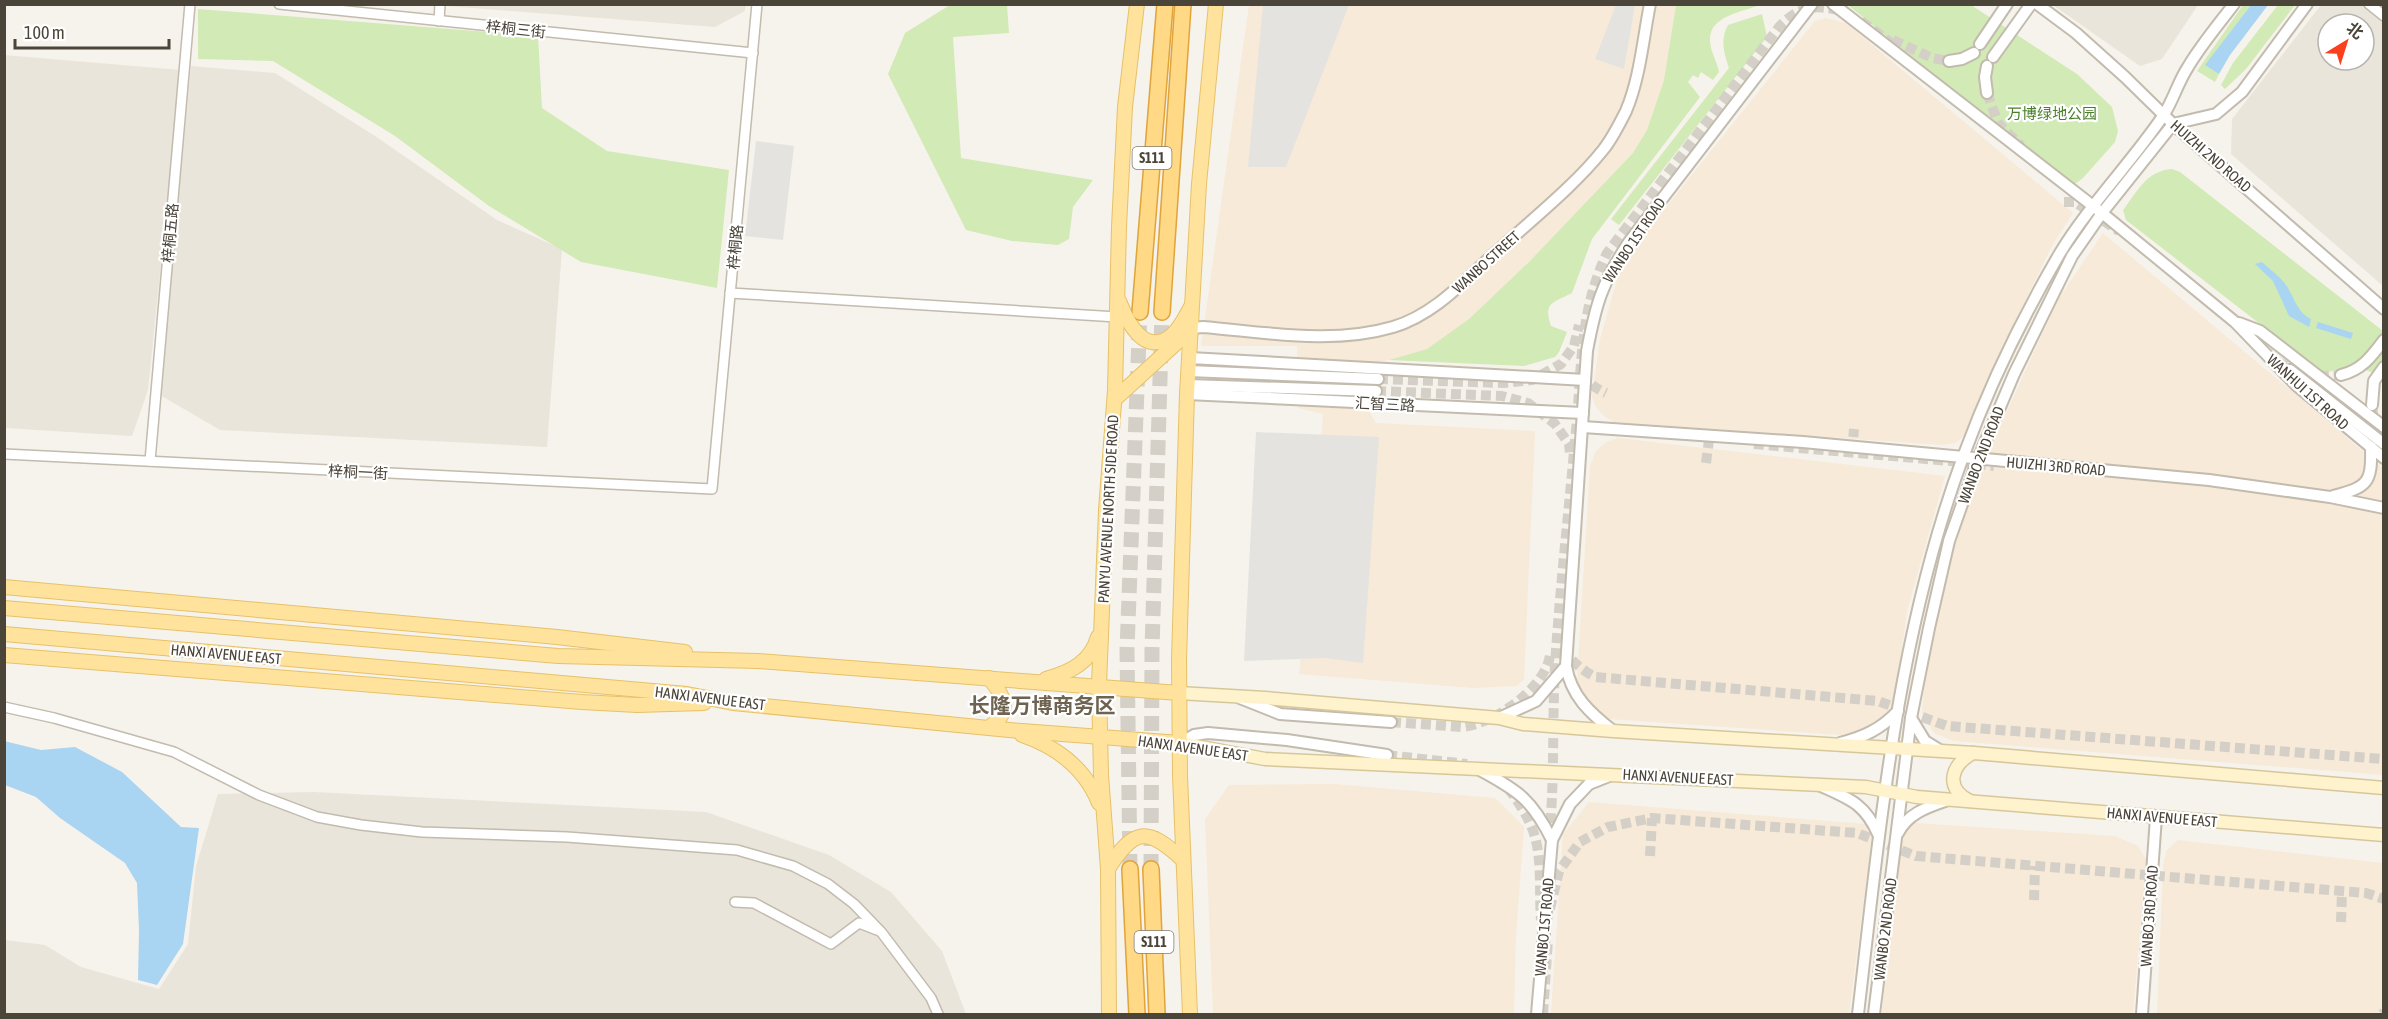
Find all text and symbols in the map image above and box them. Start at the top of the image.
scale bar [15,12,170,50]
north arrow [2316,12,2376,72]
street label: 梓桐三街 [485,17,547,41]
text: 北 [2343,18,2367,42]
text: 100 m [24,22,65,43]
park label: 万博绿地公园 [2007,105,2097,122]
street label: HUIZHI 2ND ROAD [2167,116,2255,196]
road number: S111 [1132,147,1172,169]
street label: WANBO 1ST ROAD [1599,194,1669,286]
street label: 梓桐五路 [159,202,181,264]
street label: 梓桐路 [725,224,745,270]
street label: WANBO STREET [1449,227,1523,297]
street label: WANHUI 1ST ROAD [2264,351,2352,433]
street label: 汇智三路 [1355,394,1415,414]
street label: WANBO 2ND ROAD [1955,404,2007,506]
street label: PANYU AVENUE NORTH SIDE ROAD [1095,414,1121,604]
street label: HUIZHI 3RD ROAD [2006,453,2106,479]
street label: 梓桐一街 [328,462,388,482]
street label: HANXI AVENUE EAST [170,641,282,667]
street label: HANXI AVENUE EAST [654,683,767,713]
district label: 长隆万博商务区 [969,693,1116,717]
street label: HANXI AVENUE EAST [1137,732,1250,764]
street label: HANXI AVENUE EAST [1622,766,1734,788]
street label: HANXI AVENUE EAST [2106,804,2218,830]
street label: WANBO 3RD ROAD [2137,865,2161,967]
street label: WANBO 1ST ROAD [1531,877,1557,977]
street label: WANBO 2ND ROAD [1870,877,1900,981]
road number: S111 [1134,931,1174,953]

